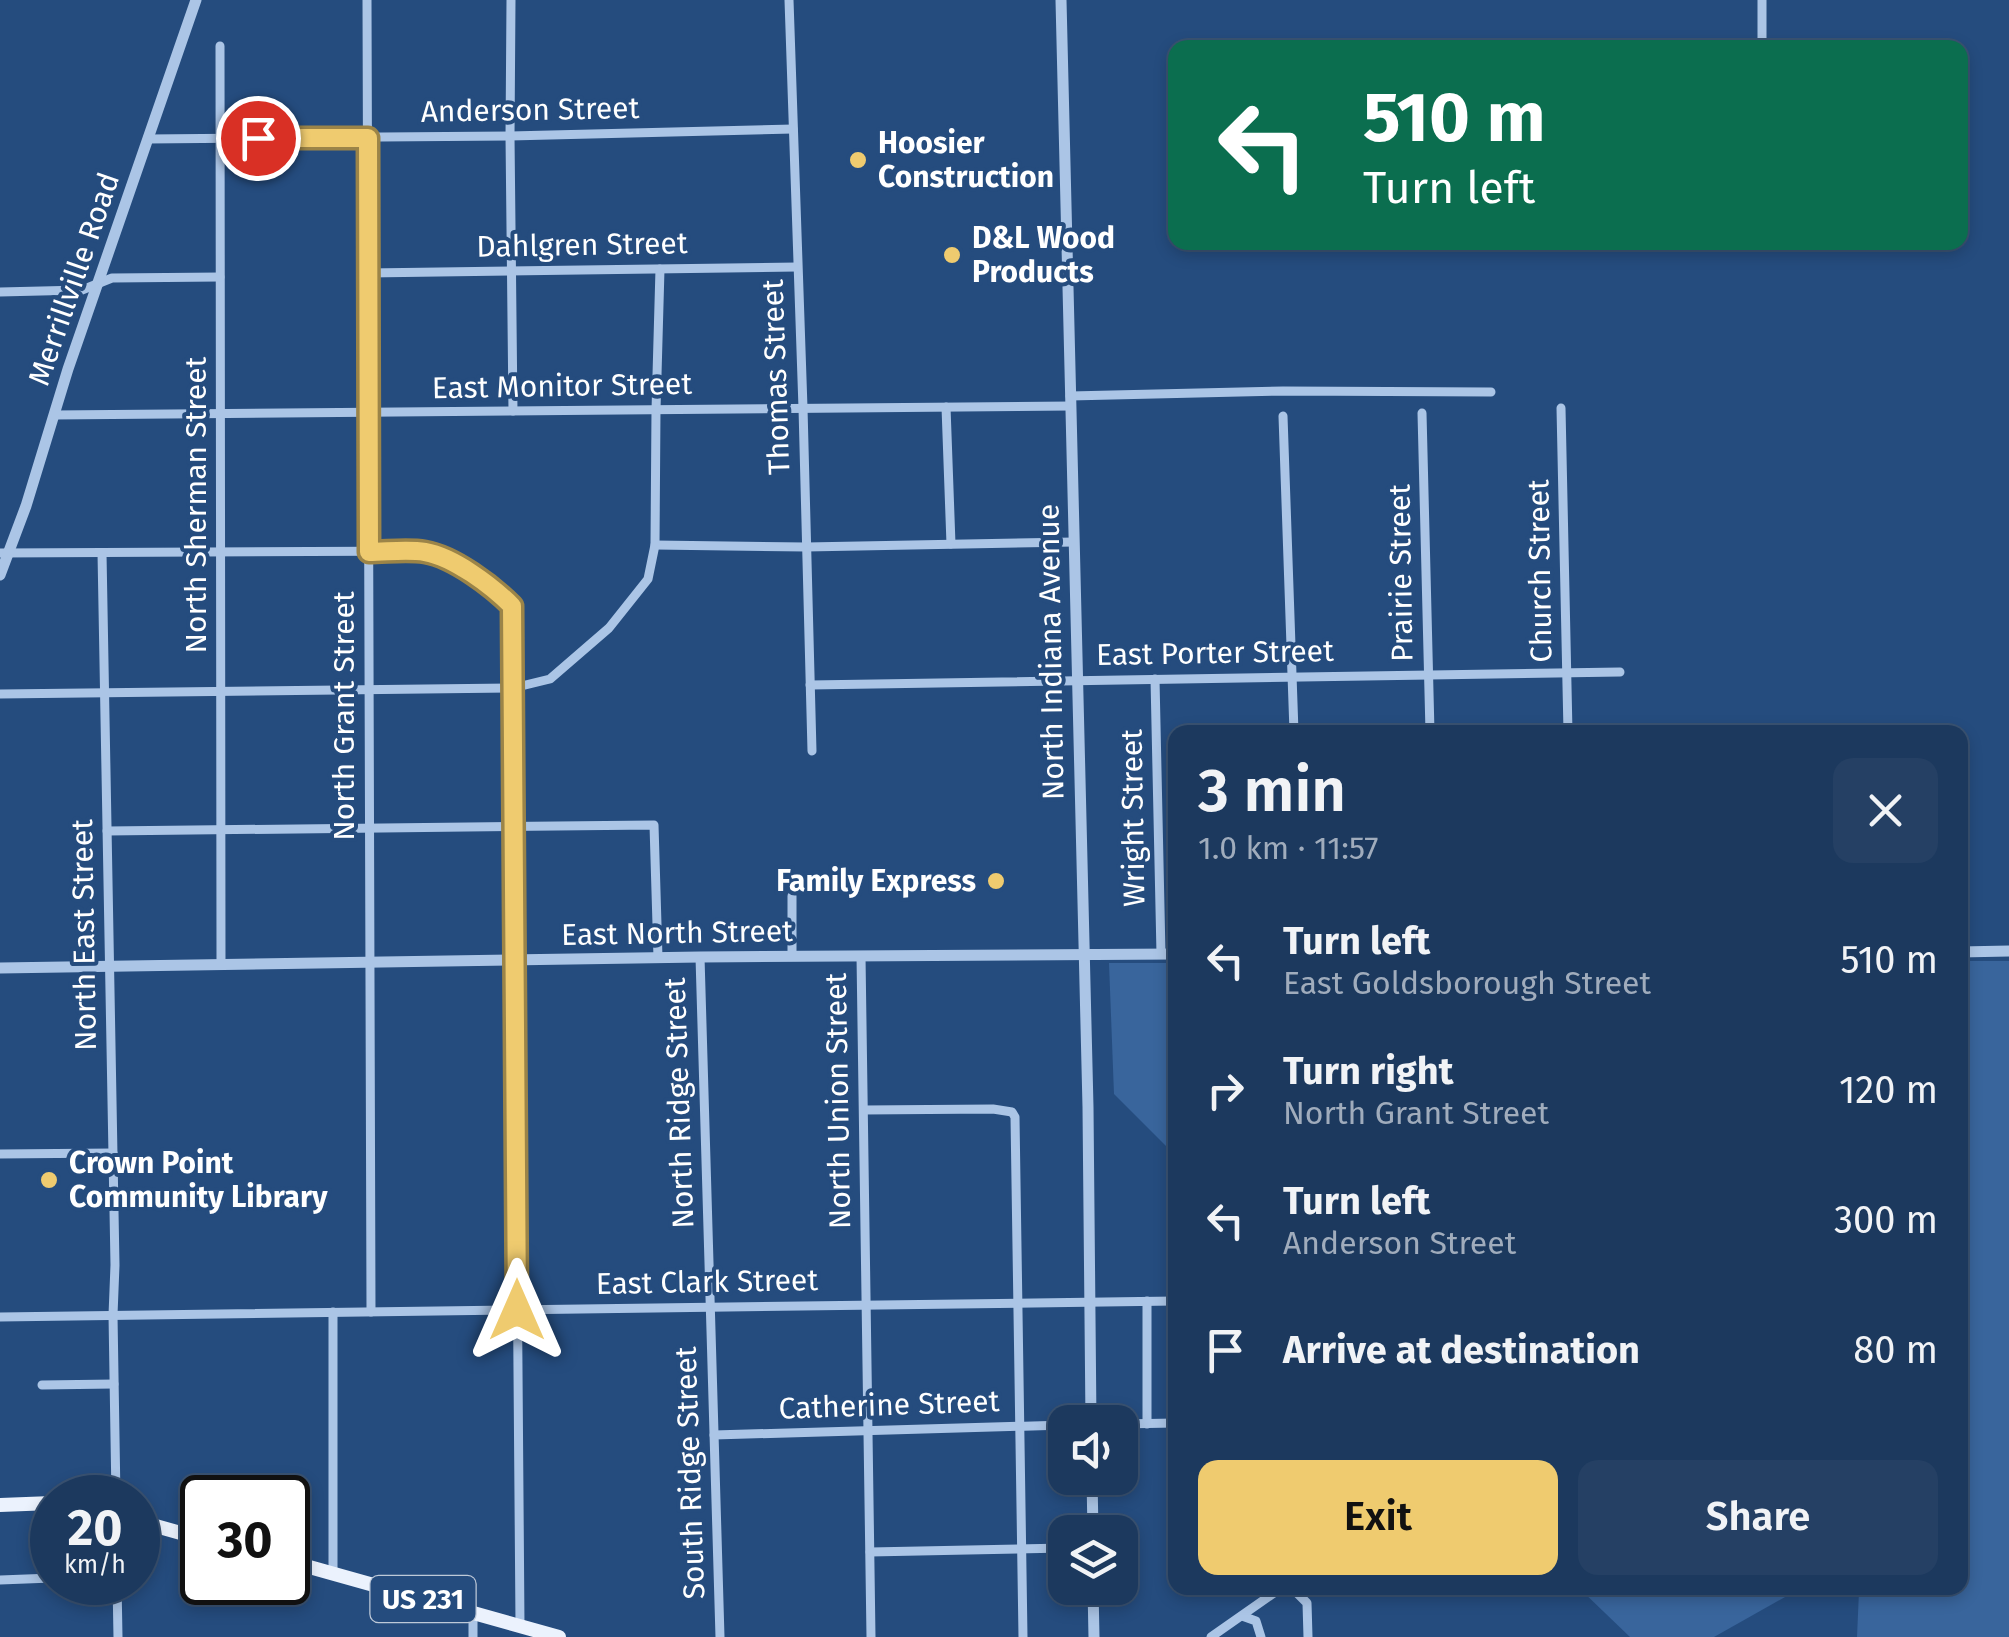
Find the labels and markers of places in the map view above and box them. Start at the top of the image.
pin [216,96,301,181]
place label: Hoosier Construction [878,125,1054,195]
marker: Hoosier Construction [847,149,869,171]
place label: D&L Wood Products [972,220,1115,290]
marker: D&L Wood Products [941,244,963,266]
place label: Family Express [776,863,976,899]
marker: Family Express [985,870,1007,892]
place label: Crown Point Community Library [69,1145,328,1215]
marker: Crown Point Community Library [38,1169,60,1191]

